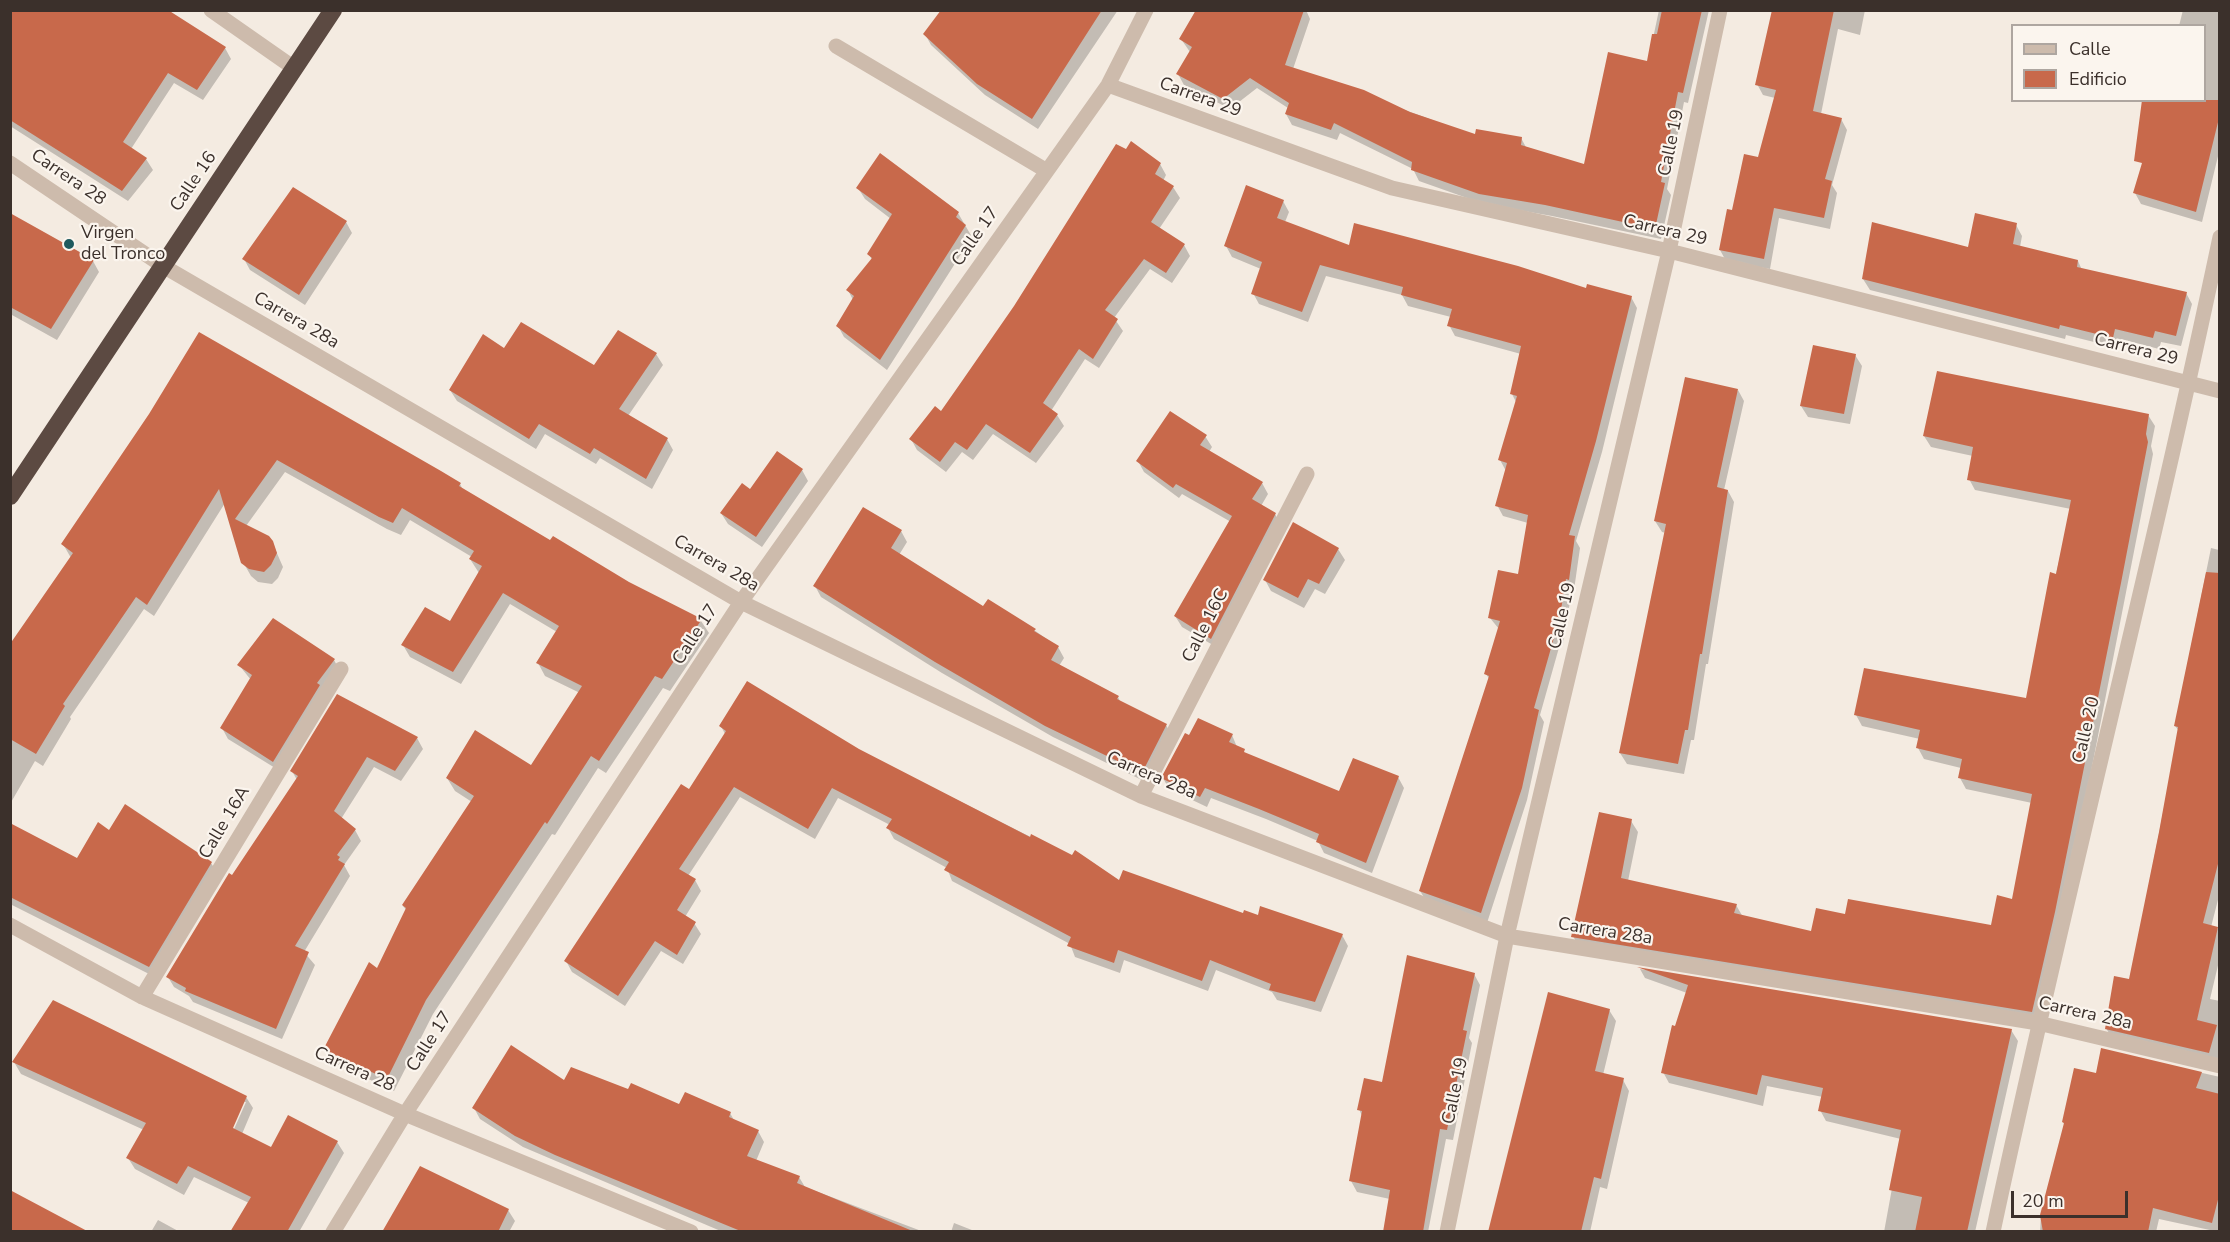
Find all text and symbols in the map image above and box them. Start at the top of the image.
legend [2011,24,2206,102]
text: Calle [2069,37,2111,61]
text: Edificio [2069,67,2127,91]
street label: Carrera 29 [1156,73,1244,123]
street label: Calle 19 [1654,108,1690,178]
street label: Carrera 28 [26,145,110,211]
street label: Calle 16 [166,148,222,216]
street label: Calle 17 [948,203,1004,271]
street label: Carrera 29 [1621,211,1709,251]
place label: Virgen del Tronco [81,223,165,266]
marker: Virgen del Tronco [62,237,76,251]
street label: Carrera 28a [249,288,343,354]
street label: Carrera 29 [2092,329,2180,371]
street label: Carrera 28a [669,531,763,597]
street label: Calle 19 [1545,581,1581,651]
street label: Calle 16C [1178,586,1234,666]
street label: Calle 17 [668,601,724,669]
street label: Calle 20 [2069,695,2105,765]
street label: Carrera 28a [1103,747,1199,805]
street label: Calle 16A [195,783,255,863]
street label: Carrera 28a [1556,914,1654,950]
street label: Carrera 28a [2036,993,2134,1035]
street label: Calle 17 [402,1008,458,1076]
street label: Carrera 28 [310,1043,398,1097]
street label: Calle 19 [1438,1056,1474,1126]
scale bar [2014,1179,2131,1217]
text: 20 m [2022,1189,2064,1213]

